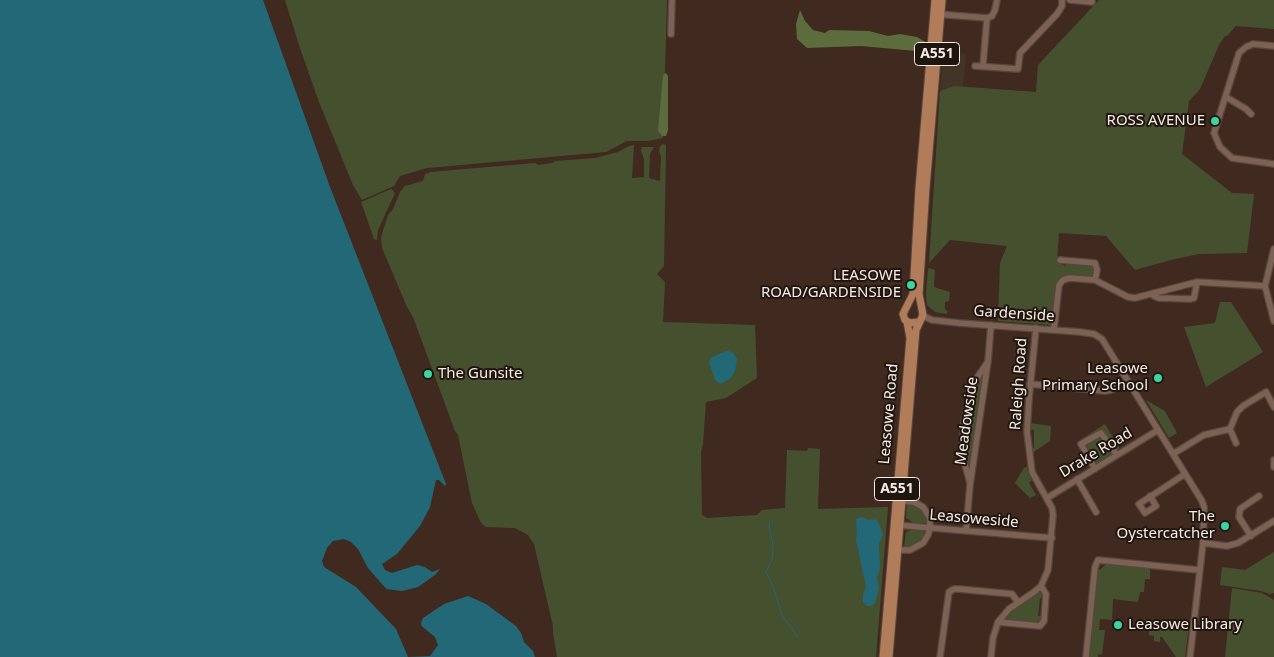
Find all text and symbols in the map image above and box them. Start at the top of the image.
road number: A551 [914,42,960,66]
place label: ROSS AVENUE [1107,112,1205,130]
marker: ROSS AVENUE [1209,115,1221,127]
place label: LEASOWE ROAD/GARDENSIDE [761,267,901,302]
marker: LEASOWE ROAD/GARDENSIDE [905,279,917,291]
street label: Gardenside [973,302,1055,326]
street label: Raleigh Road [1007,337,1031,431]
place label: Leasowe Primary School [1042,360,1148,395]
street label: Leasowe Road [876,363,902,465]
place label: The Gunsite [438,365,522,383]
marker: The Gunsite [422,368,434,380]
marker: Leasowe Primary School [1152,372,1164,384]
street label: Meadowside [952,376,982,466]
street label: Drake Road [1056,424,1136,482]
road number: A551 [874,478,920,500]
street label: Leasoweside [929,506,1019,532]
place label: The Oystercatcher [1117,508,1215,543]
marker: The Oystercatcher [1219,520,1231,532]
place label: Leasowe Library [1128,616,1242,634]
marker: Leasowe Library [1112,619,1124,631]

